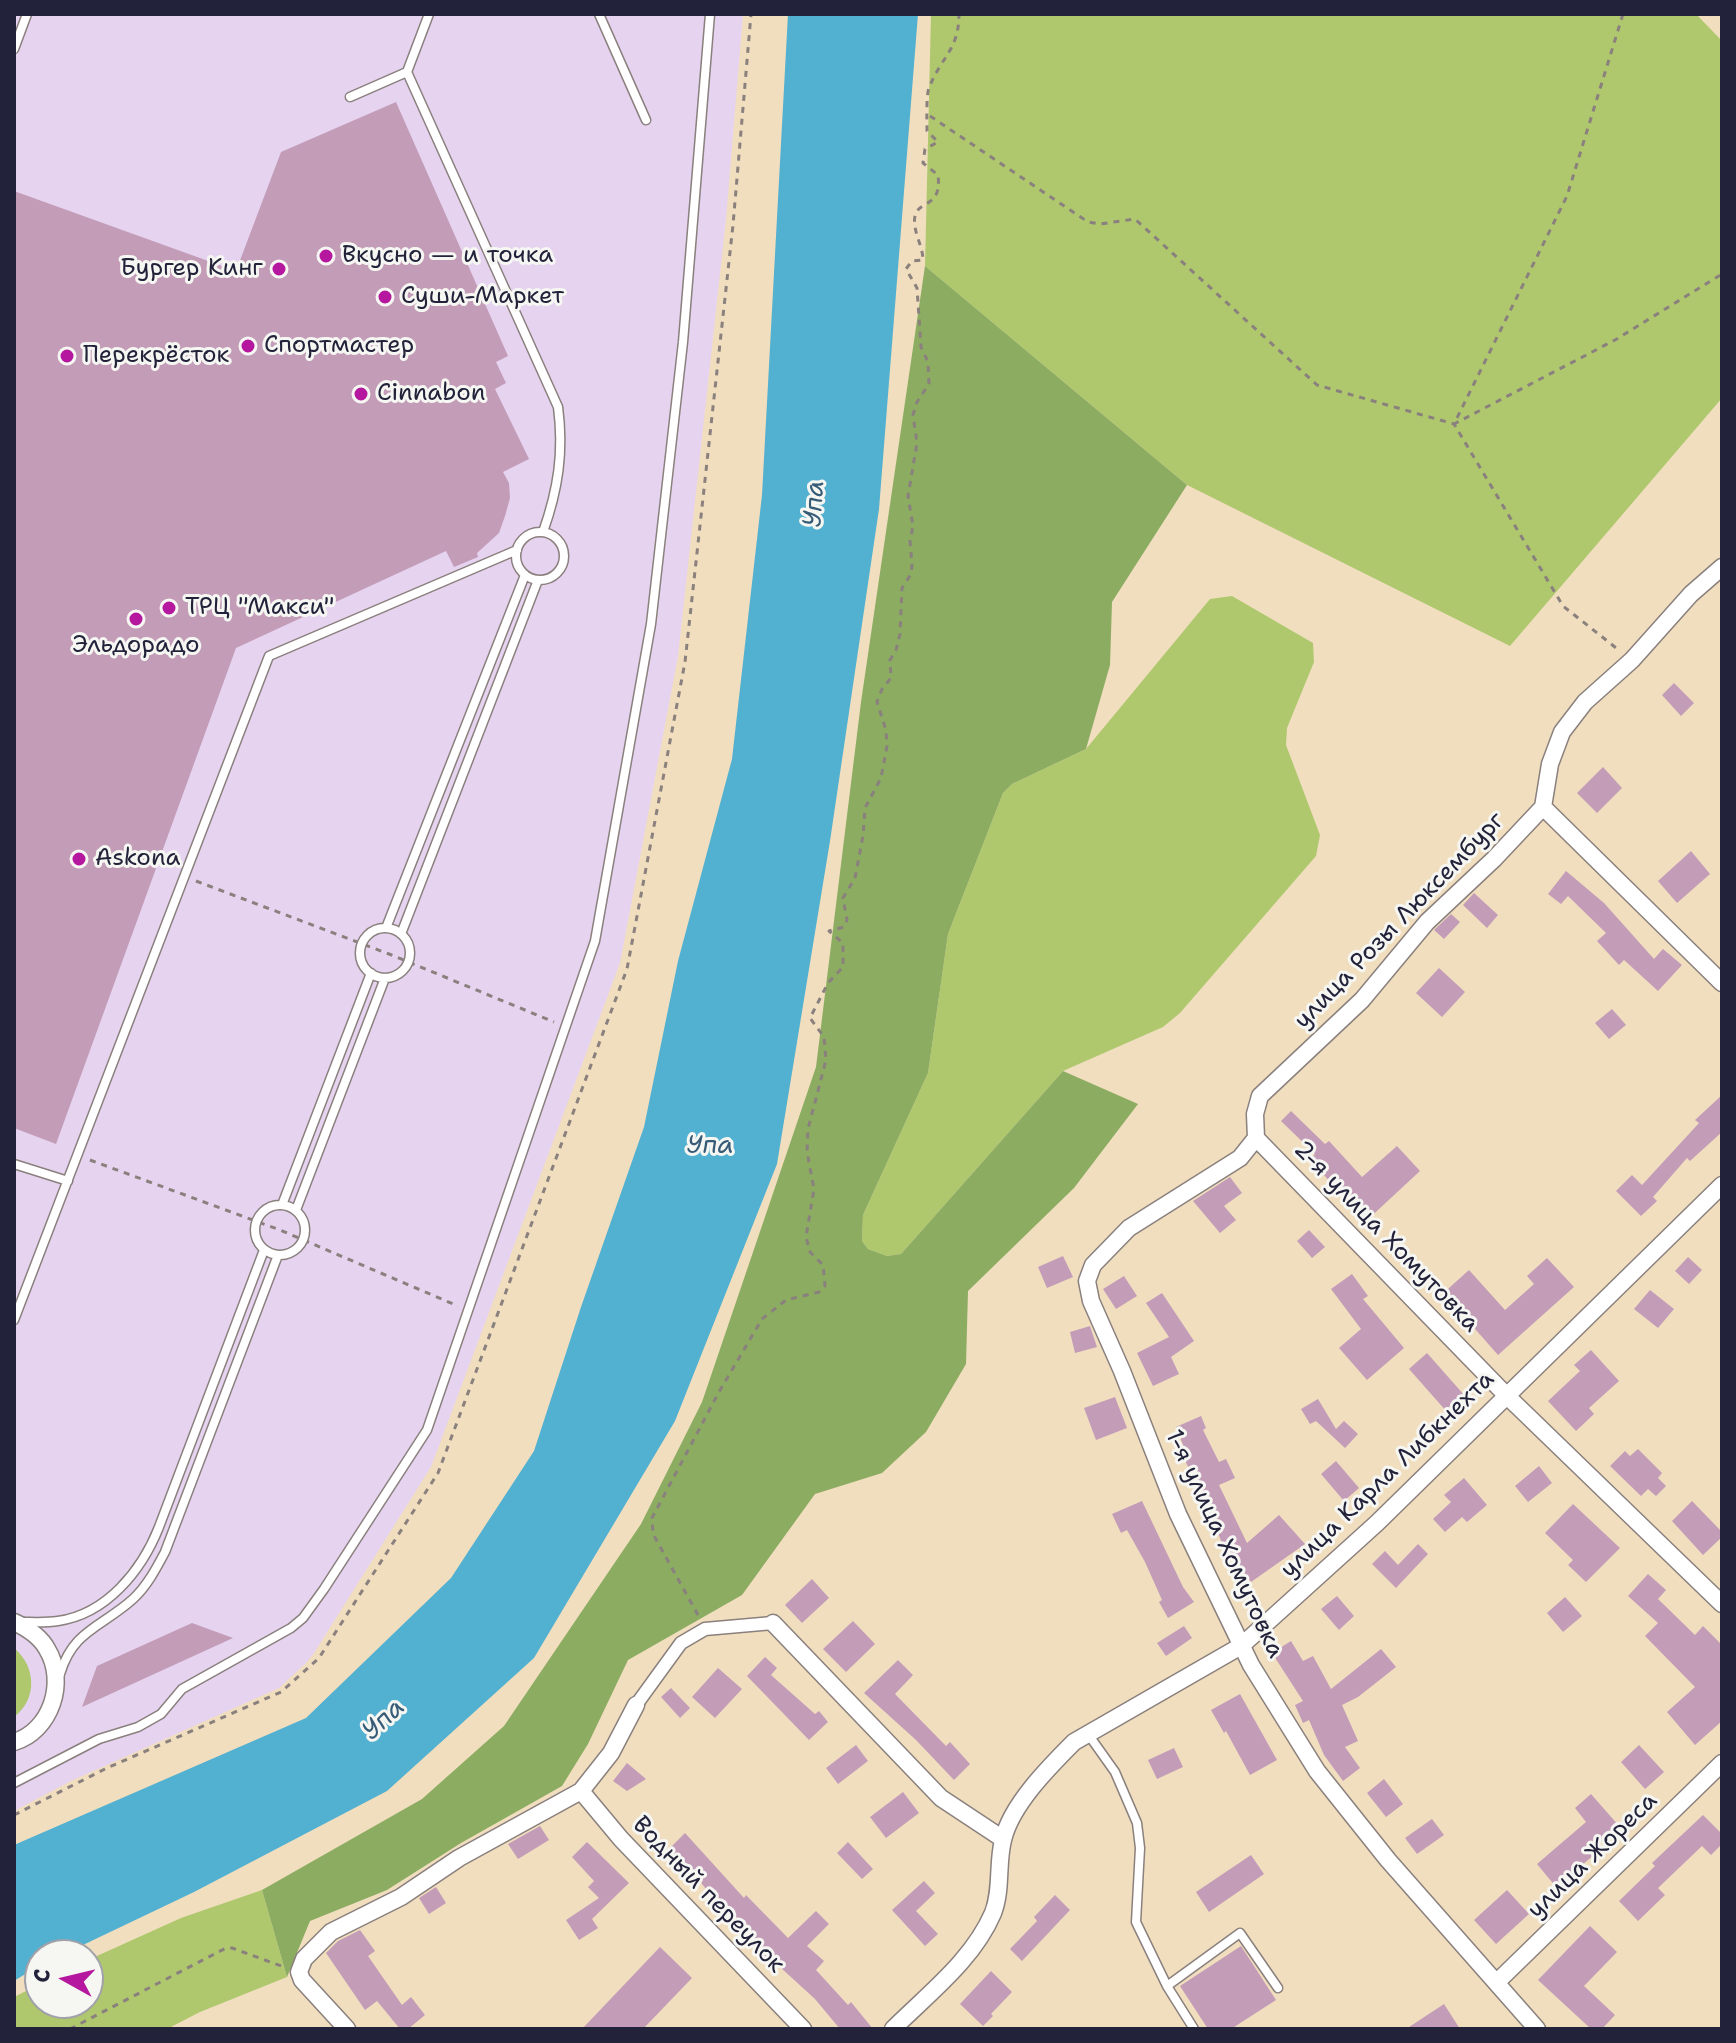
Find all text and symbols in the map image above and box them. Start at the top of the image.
place label: Вкусно — и точка [342,242,553,270]
marker: Вкусно — и точка [317,247,335,265]
place label: Бургер Кинг [120,255,263,283]
marker: Бургер Кинг [270,260,288,278]
place label: Суши-Маркет [401,283,564,311]
marker: Суши-Маркет [376,288,394,306]
place label: Спортмастер [264,332,414,360]
marker: Спортмастер [239,337,257,355]
place label: Перекрёсток [83,342,229,370]
marker: Перекрёсток [58,347,76,365]
place label: Cinnabon [377,380,486,408]
marker: Cinnabon [352,385,370,403]
water label: Упа [798,480,832,528]
place label: ТРЦ "Макси" [185,594,334,622]
marker: ТРЦ "Макси" [160,599,178,617]
marker: Эльдорадо [127,610,145,628]
place label: Эльдорадо [73,632,199,660]
street label: улица Розы Люксембург [1289,807,1511,1035]
place label: Askona [95,845,180,873]
marker: Askona [70,850,88,868]
water label: Упа [687,1130,733,1162]
street label: 2-я улица Хомутовка [1287,1135,1485,1339]
street label: улица Карла Либкнехта [1275,1365,1501,1585]
street label: 1-я улица Хомутовка [1158,1425,1290,1663]
water label: Упа [356,1693,412,1747]
street label: улица Жореса [1522,1787,1664,1925]
street label: Водный переулок [626,1811,790,1979]
north arrow [24,1939,104,2019]
text: С [26,1967,57,1985]

